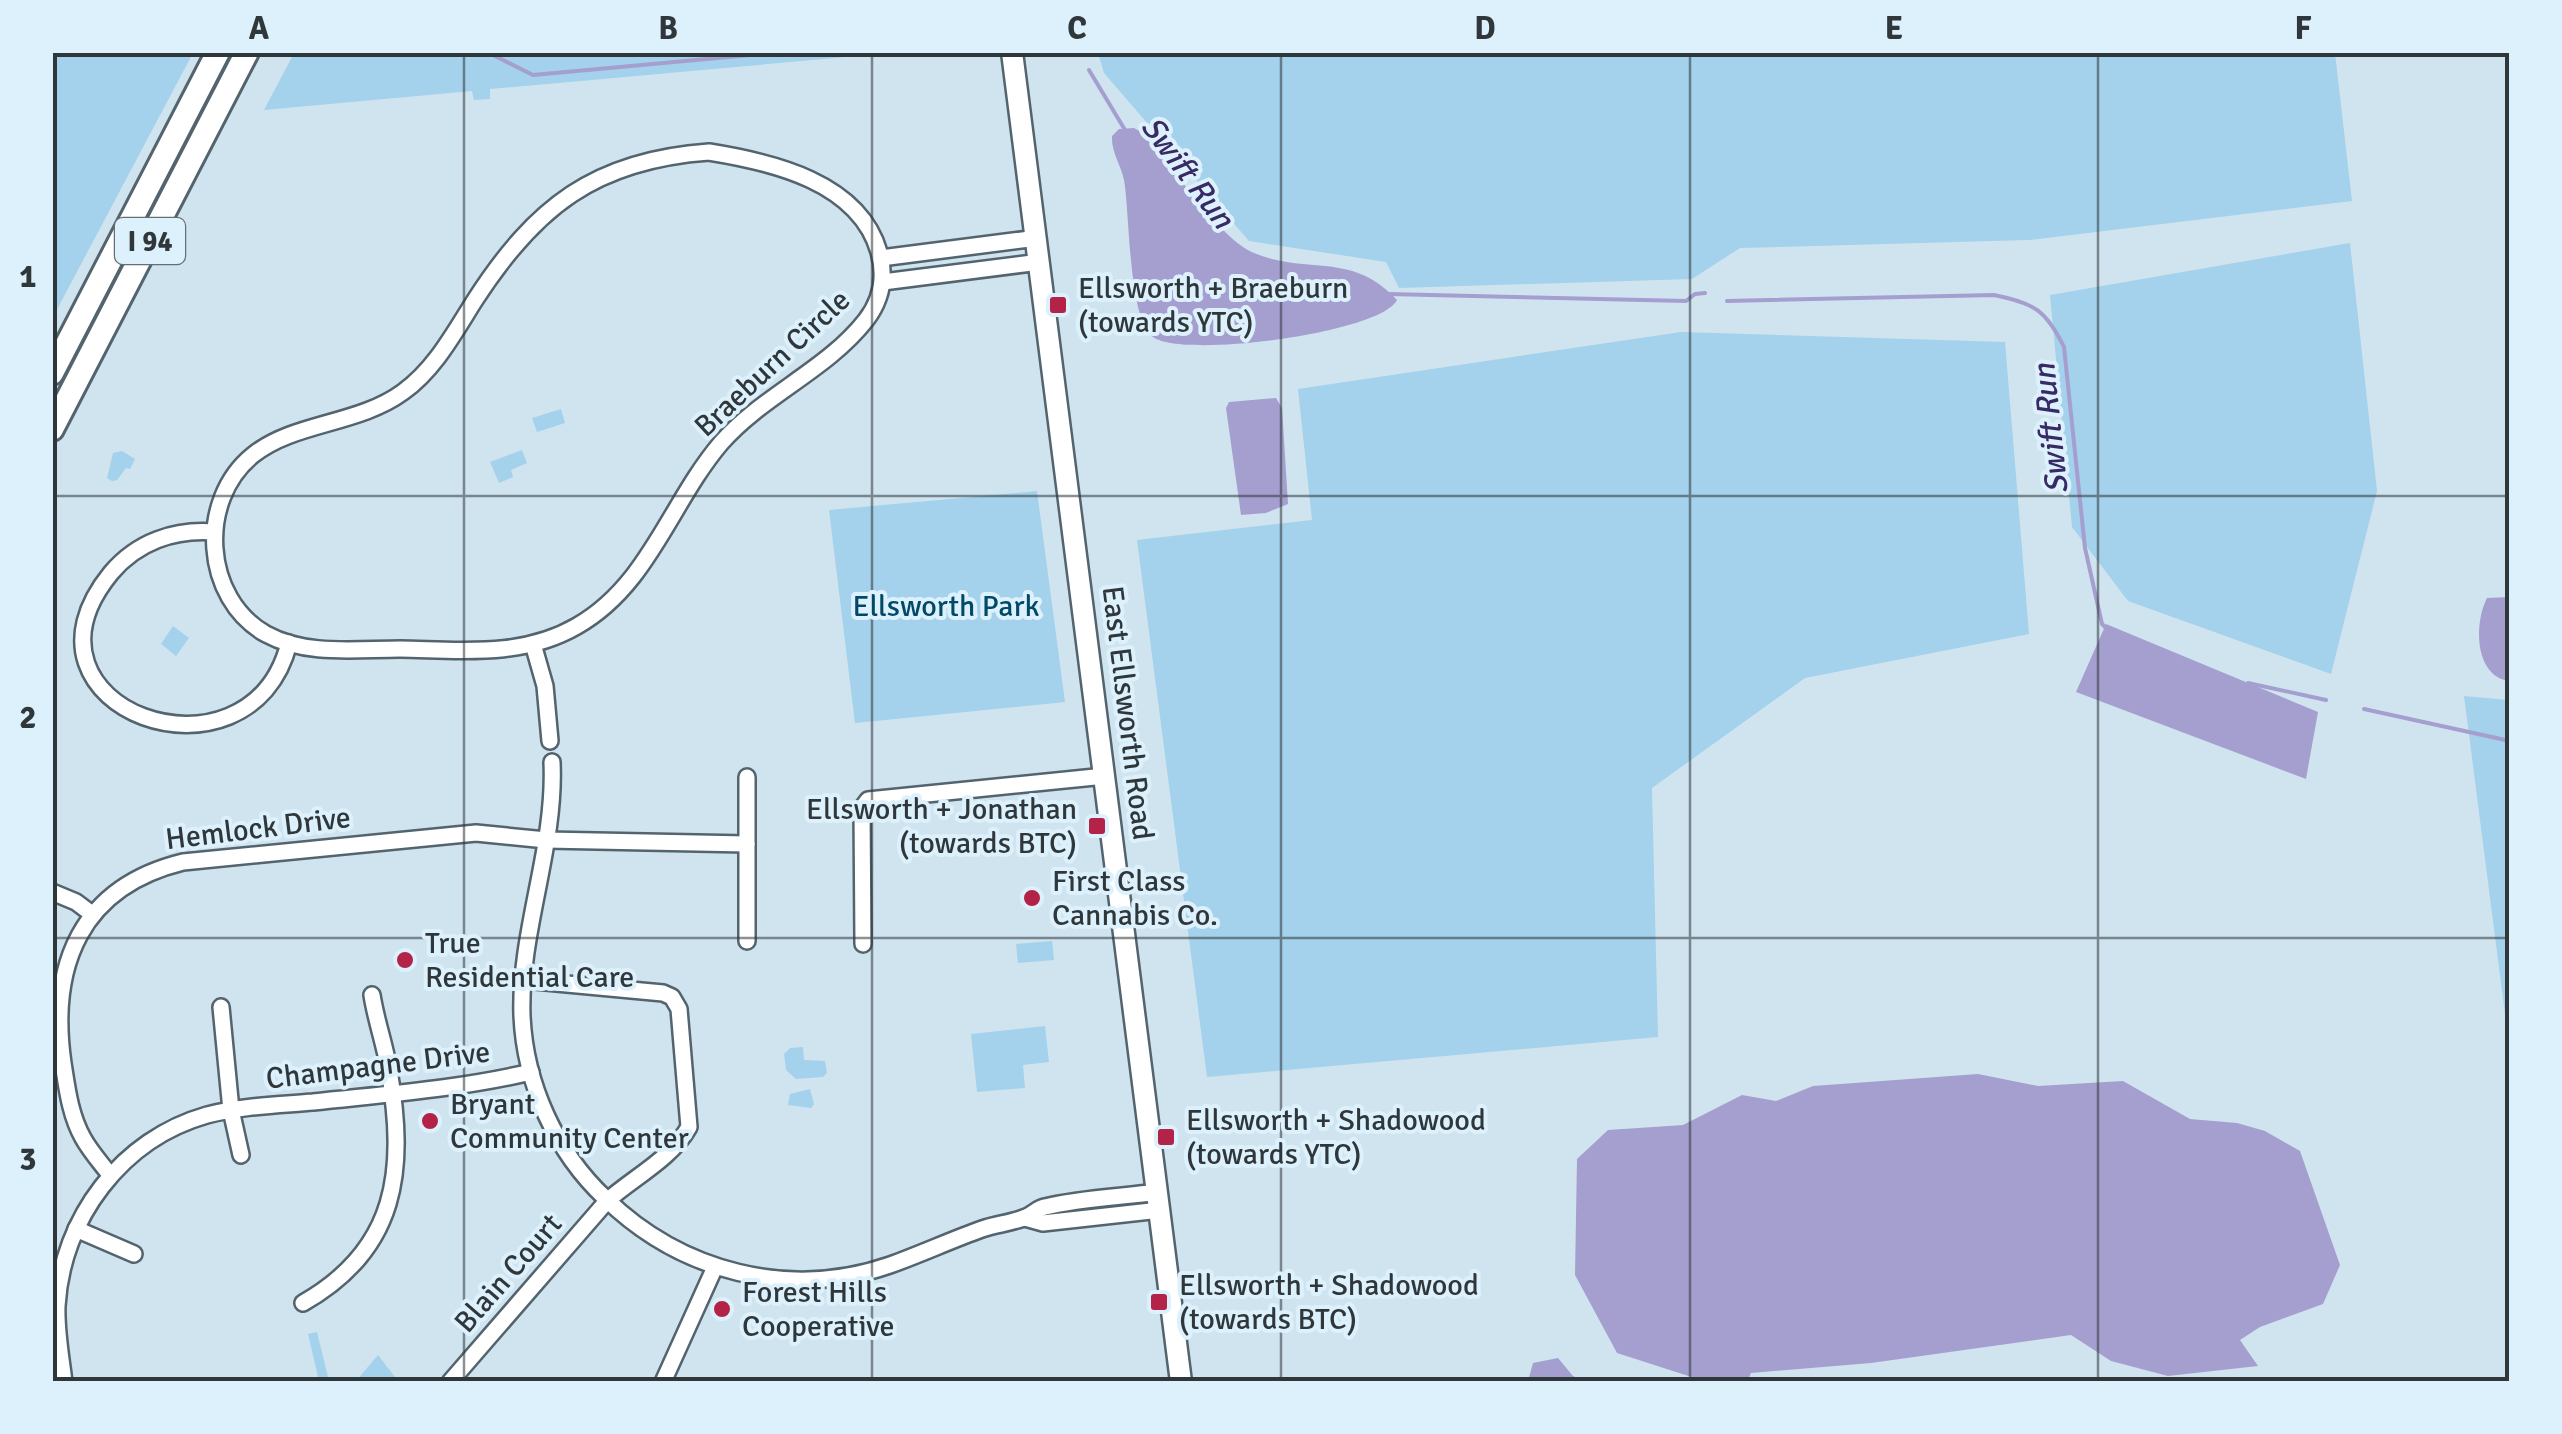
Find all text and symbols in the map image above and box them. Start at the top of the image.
text: A [249,9,270,48]
text: B [658,9,678,48]
text: C [1067,9,1087,48]
text: D [1474,9,1496,48]
text: E [1885,9,1903,48]
text: F [2294,9,2312,48]
water label: Swift Run [1133,108,1243,237]
road number: I 94 [115,218,185,264]
text: 1 [19,257,37,296]
place label: Ellsworth + Braeburn (towards YTC) [1078,270,1348,341]
street label: Braeburn Circle [687,282,858,445]
marker: Ellsworth + Braeburn (towards YTC) [1047,294,1069,316]
water label: Swift Run [2024,360,2077,496]
street label: East Ellsworth Road [1094,584,1161,842]
park label: Ellsworth Park [852,588,1040,625]
text: 2 [19,698,37,737]
place label: Ellsworth + Jonathan (towards BTC) [806,791,1077,862]
street label: Hemlock Drive [163,799,353,858]
marker: Ellsworth + Jonathan (towards BTC) [1086,815,1108,837]
place label: First Class Cannabis Co. [1052,863,1218,934]
marker: First Class Cannabis Co. [1021,887,1043,909]
place label: True Residential Care [425,925,634,996]
marker: True Residential Care [394,949,416,971]
street label: Champagne Drive [264,1033,492,1098]
place label: Bryant Community Center [450,1086,689,1157]
place label: Ellsworth + Shadowood (towards YTC) [1186,1102,1486,1173]
marker: Bryant Community Center [419,1110,441,1132]
marker: Ellsworth + Shadowood (towards YTC) [1155,1126,1177,1148]
text: 3 [19,1140,37,1179]
street label: Blain Court [447,1206,570,1340]
place label: Ellsworth + Shadowood (towards BTC) [1179,1267,1479,1338]
place label: Forest Hills Cooperative [742,1274,895,1345]
marker: Ellsworth + Shadowood (towards BTC) [1148,1291,1170,1313]
marker: Forest Hills Cooperative [711,1298,733,1320]

